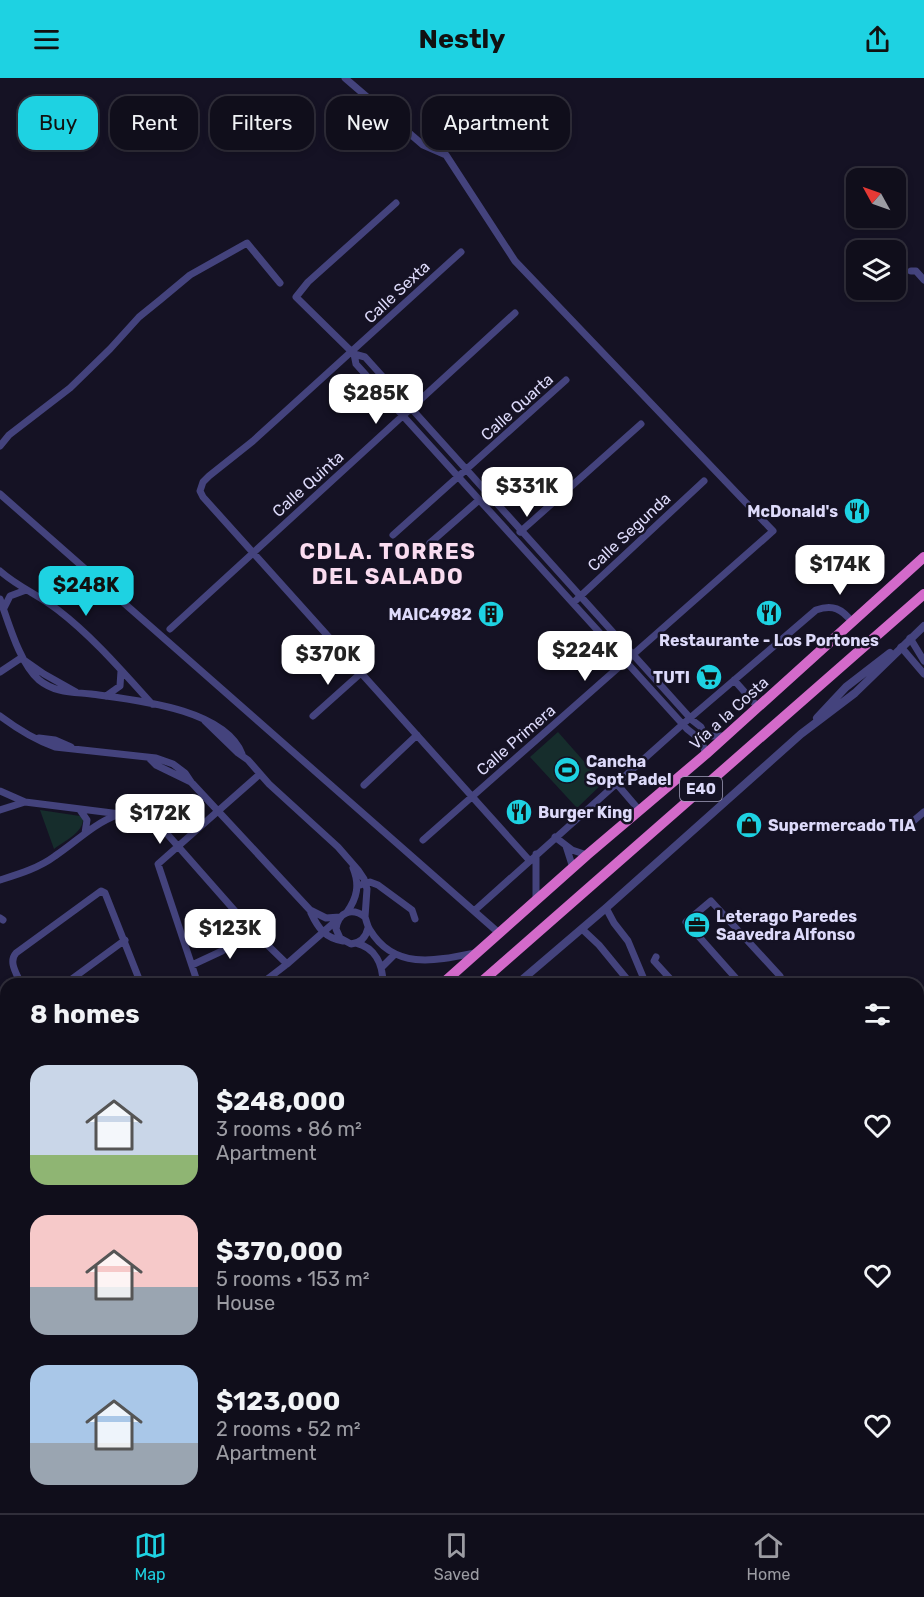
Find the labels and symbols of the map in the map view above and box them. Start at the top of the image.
north arrow [846,168,906,228]
street label: Calle Sexta [360,257,434,327]
street label: Calle Quarta [477,370,557,444]
pin: $285K [334,374,418,425]
street label: Calle Quinta [269,447,347,521]
pin: $331K [485,467,569,518]
street label: Calle Segunda [584,489,674,575]
restaurant icon: McDonald's [842,496,872,526]
place label: McDonald's [747,502,838,521]
district label: CDLA. TORRES DEL SALADO [300,538,476,590]
pin: $174K [798,545,882,596]
pin: $248K [44,566,128,617]
restaurant icon: Restaurante - Los Portones [754,598,784,628]
building icon: MAIC4982 [476,599,506,629]
place label: MAIC4982 [389,605,472,624]
pin: $224K [543,631,627,682]
place label: Restaurante - Los Portones [659,631,879,650]
pin: $370K [286,635,370,686]
supermarket icon: TUTI [694,662,724,692]
place label: TUTI [653,668,690,687]
street label: Vía a la Costa [686,673,772,753]
street label: Calle Primera [473,701,559,779]
place label: Cancha Sopt Padel [586,752,672,789]
sports icon: Cancha Sopt Padel [552,755,582,785]
road number: E40 [680,777,722,801]
pin: $172K [118,794,202,845]
restaurant icon: Burger King [504,797,534,827]
place label: Burger King [538,803,632,822]
shop icon: Supermercado TIA [734,810,764,840]
place label: Supermercado TIA [768,816,916,835]
place label: Leterago Paredes Saavedra Alfonso [716,907,857,944]
pin: $123K [188,909,272,960]
office icon: Leterago Paredes Saavedra Alfonso [682,910,712,940]

